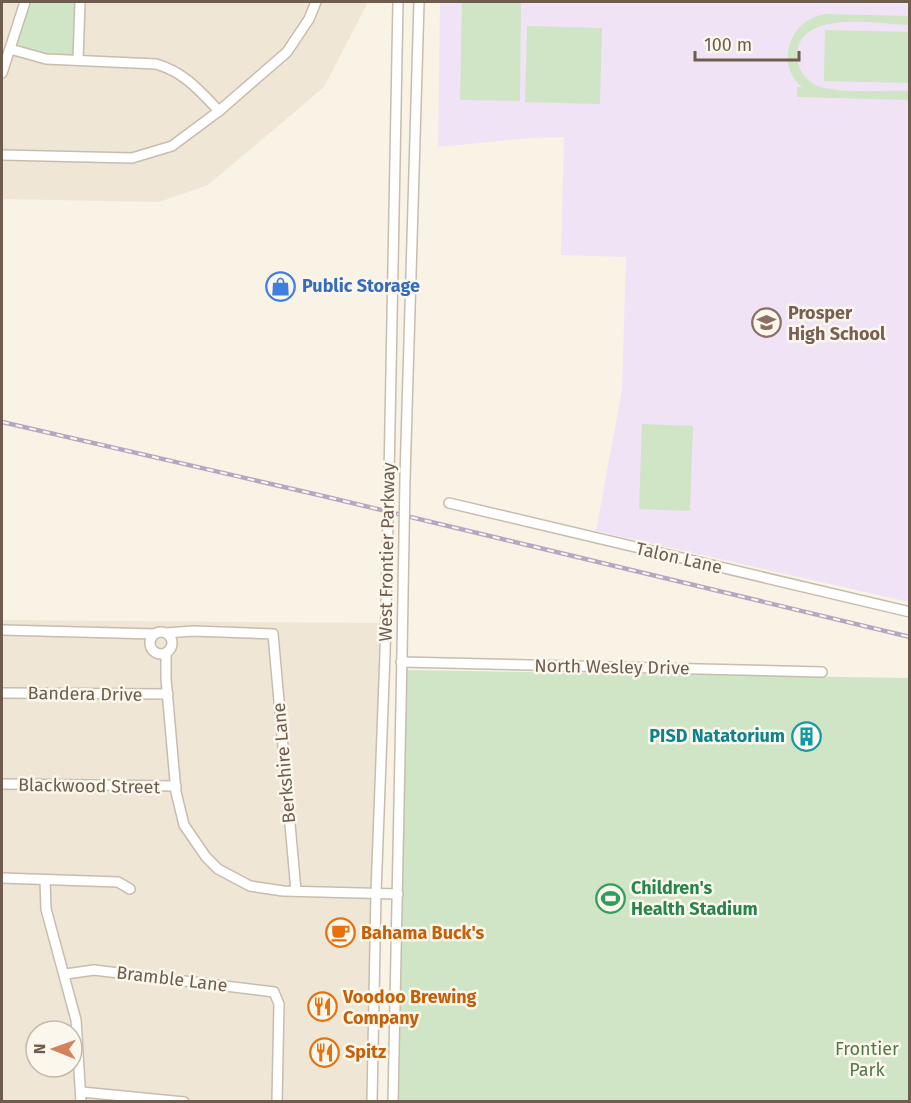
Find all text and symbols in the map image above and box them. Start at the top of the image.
scale bar [695,24,798,62]
text: 100 m [704,34,752,56]
shop icon: Public Storage [265,270,297,302]
place label: Public Storage [302,275,420,297]
place label: Prosper High School [788,302,886,345]
school or university icon: Prosper High School [751,307,783,339]
street label: West Frontier Parkway [374,462,400,642]
street label: Talon Lane [634,537,724,579]
street label: North Wesley Drive [534,655,690,679]
street label: Bandera Drive [27,682,143,706]
street label: Berkshire Lane [268,702,300,824]
building icon: PISD Natatorium [790,720,822,752]
place label: PISD Natatorium [649,725,785,747]
street label: Blackwood Street [18,774,161,798]
place label: Children's Health Stadium [631,877,758,920]
sports icon: Children's Health Stadium [594,882,626,914]
cafe icon: Bahama Buck's [324,917,356,949]
place label: Bahama Buck's [361,922,485,944]
street label: Bramble Lane [115,961,229,997]
place label: Voodoo Brewing Company [342,986,477,1029]
restaurant icon: Voodoo Brewing Company [306,991,338,1023]
north arrow [24,1019,84,1079]
restaurant icon: Spitz [308,1036,340,1068]
park label: Frontier Park [835,1038,899,1081]
place label: Spitz [345,1041,386,1063]
text: N [30,1043,49,1054]

